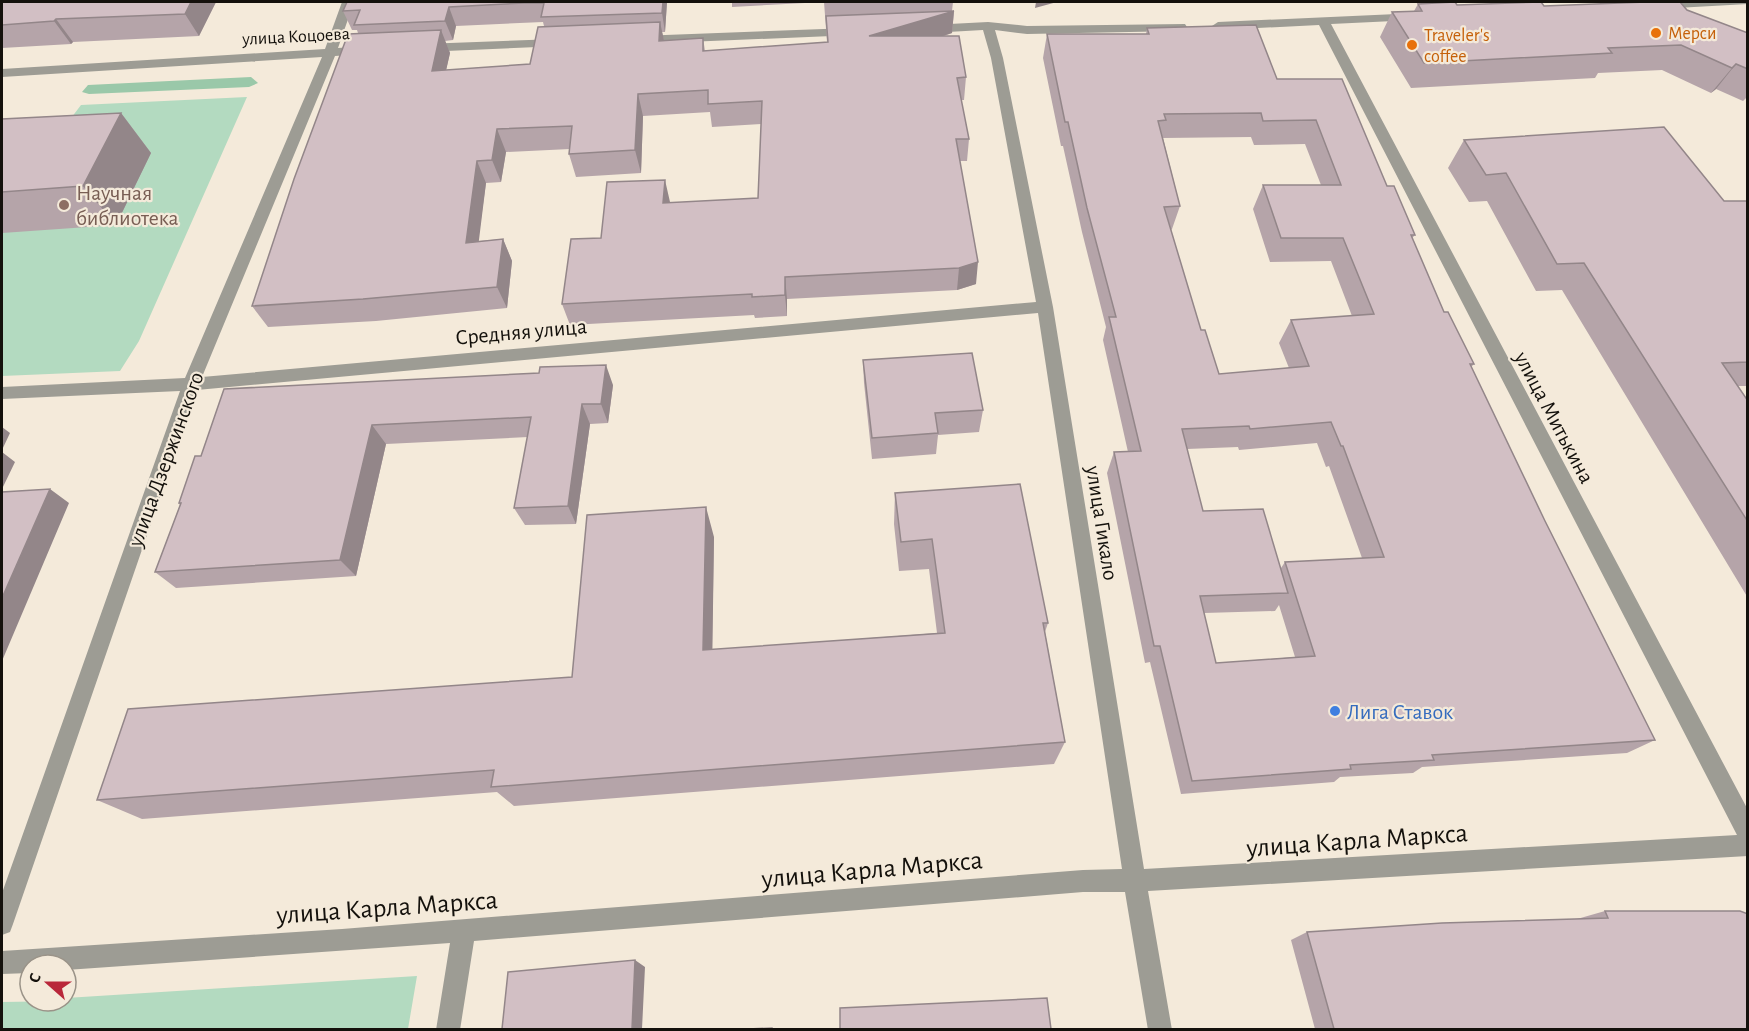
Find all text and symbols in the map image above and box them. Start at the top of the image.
street label: улица Коцоева [241,25,350,49]
place label: Мерси [1668,25,1716,43]
marker: Мерси [1649,26,1663,40]
place label: Traveler's coffee [1424,27,1490,66]
marker: Traveler's coffee [1405,38,1419,52]
place label: Научная библиотека [76,182,179,229]
marker: Научная библиотека [57,198,71,212]
street label: Средняя улица [454,315,588,349]
street label: улица Митькина [1510,347,1598,487]
street label: улица Дзержинского [124,369,208,551]
street label: улица Гикало [1082,463,1122,582]
place label: Лига Ставок [1347,701,1453,723]
marker: Лига Ставок [1328,704,1342,718]
street label: улица Карла Маркса [1244,819,1469,863]
street label: улица Карла Маркса [759,846,984,894]
street label: улица Карла Маркса [274,886,499,930]
north arrow [18,953,78,1013]
text: С [26,971,44,985]

